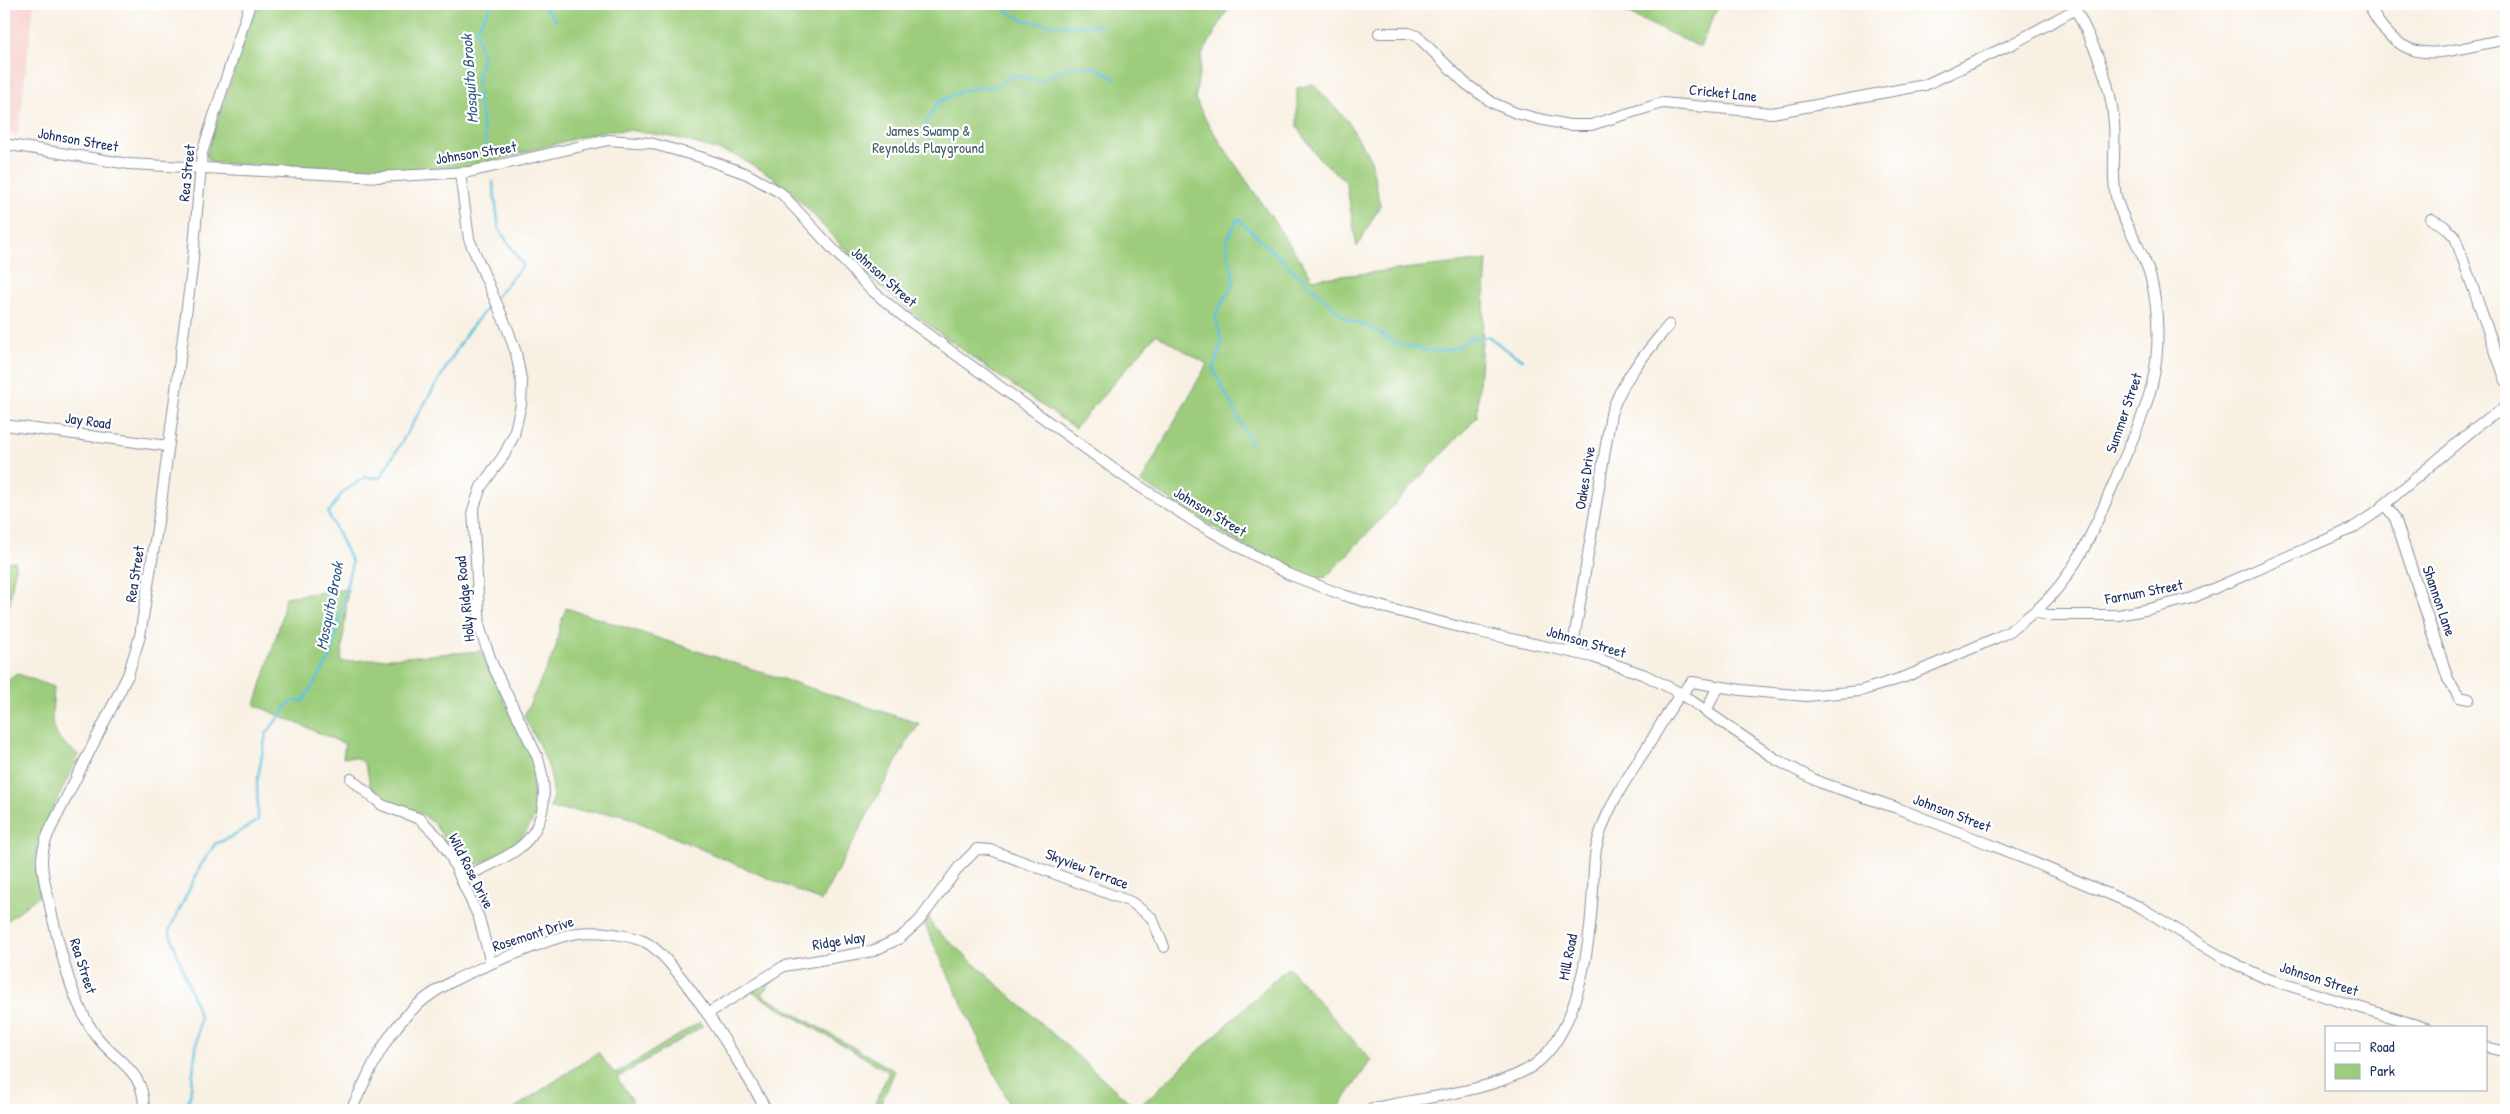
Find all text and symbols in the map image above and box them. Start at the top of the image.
water label: Mosquito Brook [455,33,483,124]
street label: Cricket Lane [1688,78,1758,107]
park label: James Swamp & Reynolds Playground [872,120,984,158]
street label: Johnson Street [36,122,121,157]
street label: Johnson Street [434,136,519,169]
street label: Rea Street [173,143,200,202]
street label: Johnson Street [847,242,922,312]
street label: Summer Street [2100,369,2147,456]
street label: Jay Road [64,407,112,434]
street label: Oakes Drive [1569,445,1600,511]
street label: Johnson Street [1170,482,1251,542]
street label: Rea Street [120,543,149,604]
street label: Holly Ridge Road [450,555,479,643]
water label: Mosquito Brook [310,559,349,652]
street label: Shannon Lane [2418,563,2461,639]
street label: Farnum Street [2102,574,2185,610]
street label: Johnson Street [1544,620,1629,663]
street label: Johnson Street [1910,788,1995,837]
street label: Wild Rose Drive [443,829,499,912]
street label: Skyview Terrace [1043,843,1132,894]
street label: Rosemont Drive [489,910,576,957]
street label: Ridge Way [811,926,867,955]
street label: Mill Road [1553,932,1582,982]
street label: Rea Street [65,935,103,997]
street label: Johnson Street [2277,956,2362,1001]
legend [2325,1026,2488,1092]
text: Road [2370,1036,2395,1057]
text: Park [2370,1060,2395,1081]

